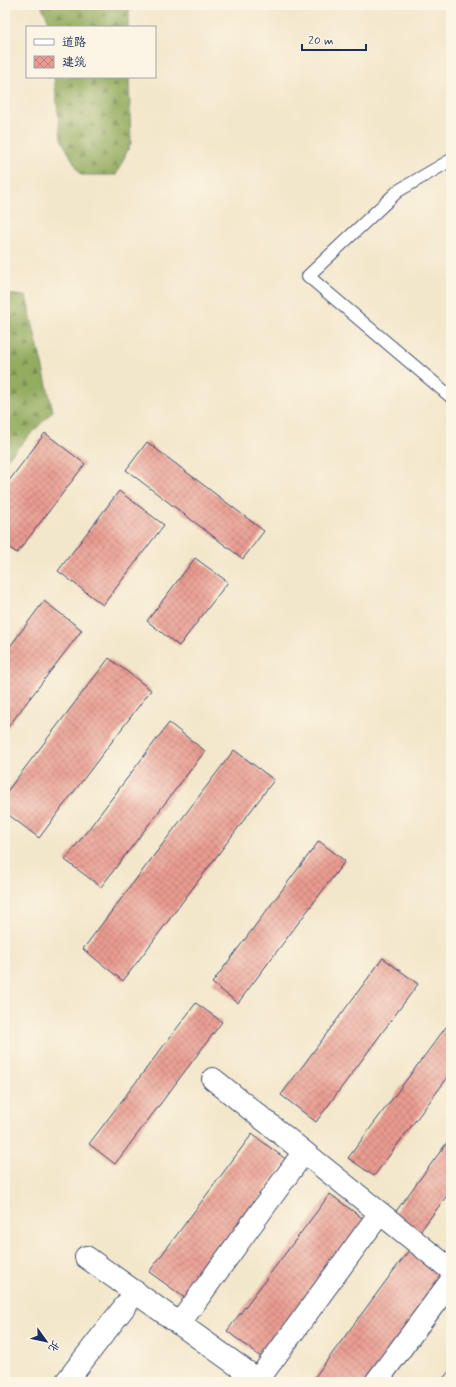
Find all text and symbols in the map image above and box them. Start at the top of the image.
legend [26,26,156,78]
scale bar [302,26,366,52]
text: 20 m [308,33,334,49]
text: 道路 [62,35,86,51]
text: 建筑 [62,55,86,71]
north arrow [26,1321,66,1361]
text: 北 [45,1337,62,1354]

